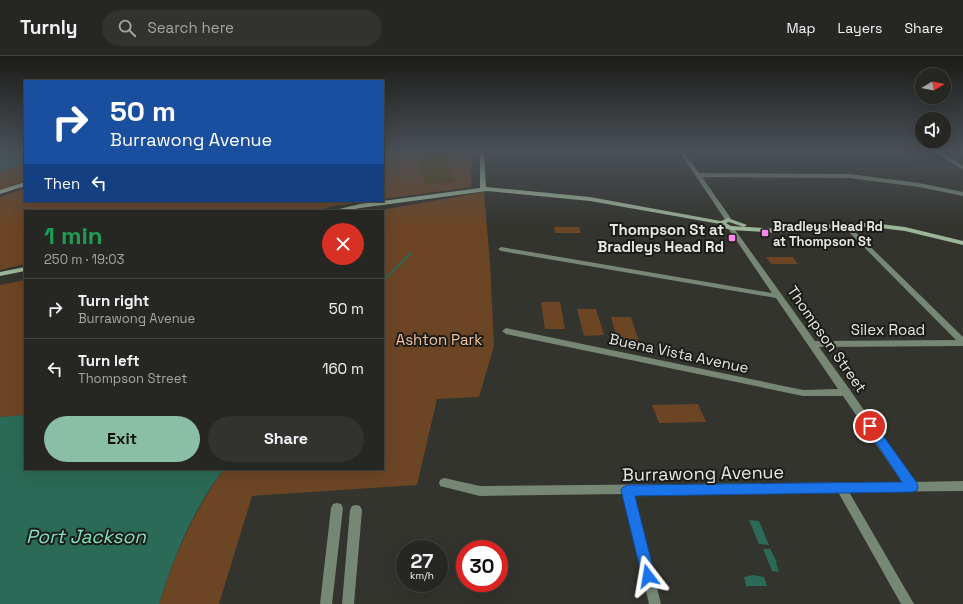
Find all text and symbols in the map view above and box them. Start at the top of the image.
search box [102,10,382,46]
text: Turnly [20,15,78,40]
icon: search [116,17,138,39]
text: Search here [148,18,234,37]
text: Map [786,19,816,37]
text: Layers [838,19,882,37]
text: Share [904,19,943,37]
north arrow [915,68,951,104]
map controls [915,68,951,148]
text: 50 m [110,93,176,129]
icon: right [44,96,96,148]
button: sound [915,112,951,148]
text: Burrawong Avenue [110,128,272,151]
icon: left [88,172,110,194]
text: Then [44,174,80,193]
place label: Bradleys Head Rd at Thompson St [773,218,883,250]
text: 1 min [44,220,103,251]
place label: Thompson St at Bradleys Head Rd [597,220,724,256]
button: close [322,223,364,265]
marker: Bradleys Head Rd at Thompson St [760,228,770,238]
marker: Thompson St at Bradleys Head Rd [727,233,737,243]
text: 250 m · 19:03 [44,251,124,268]
street label: Thompson Street [783,282,871,396]
text: Turn right [78,291,149,310]
icon: right [44,298,66,320]
text: 50 m [329,299,364,318]
text: Burrawong Avenue [78,310,195,327]
street label: Silex Road [851,320,925,339]
street label: Buena Vista Avenue [607,329,751,377]
park label: Ashton Park [396,330,482,349]
text: Turn left [78,351,140,370]
icon: left [44,358,66,380]
text: 160 m [322,359,364,378]
text: Thompson Street [78,370,187,387]
pin [853,409,887,443]
icon: arrive [859,415,881,437]
button: Exit [44,416,200,462]
button: Share [208,416,364,462]
street label: Burrawong Avenue [622,460,784,486]
water label: Port Jackson [26,524,146,549]
speed limit sign: 30 [456,540,508,592]
text: 27 [411,548,433,574]
position arrow [627,555,669,597]
text: km/h [410,569,434,582]

